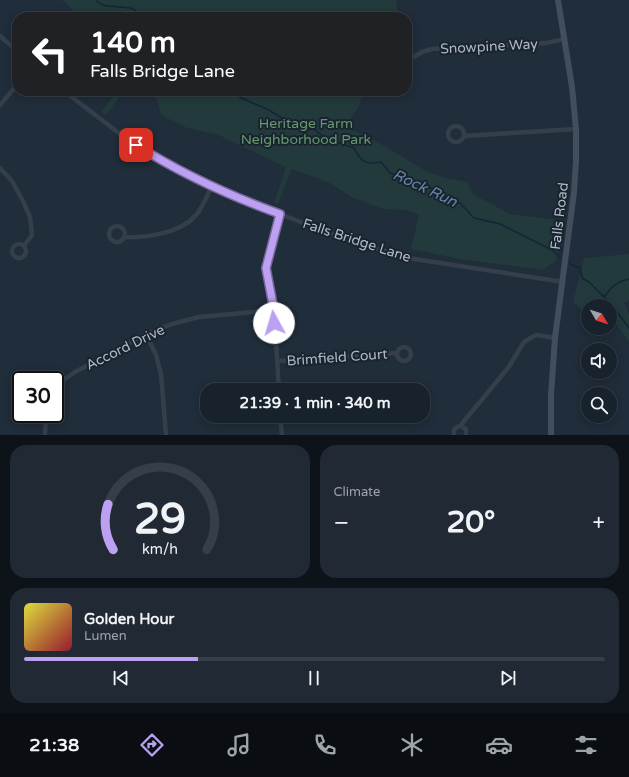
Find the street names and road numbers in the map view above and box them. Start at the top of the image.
street label: Snowpine Way [440,35,539,58]
street label: Falls Road [547,181,572,251]
street label: Falls Bridge Lane [301,215,413,266]
street label: Accord Drive [83,321,168,374]
street label: Brimfield Court [286,345,389,370]

